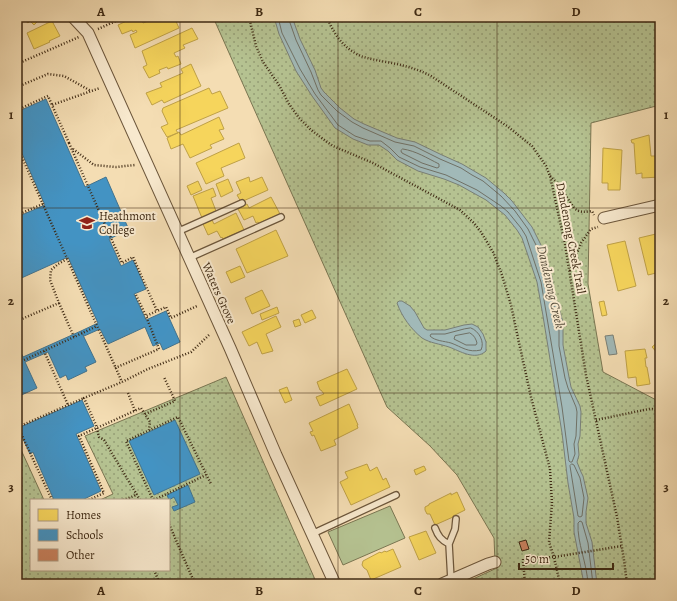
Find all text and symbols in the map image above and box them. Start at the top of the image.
text: A [96,3,106,20]
text: B [255,3,263,20]
text: C [414,3,422,20]
text: D [571,3,581,20]
text: 1 [9,106,14,123]
text: 1 [664,106,669,123]
street label: Dandenong Creek Trail [552,181,590,295]
place label: Heathmont College [99,208,156,238]
school or university icon: Heathmont College [78,214,96,232]
water label: Dandenong Creek [533,244,569,331]
street label: Waters Grove [198,259,240,326]
text: 2 [8,292,15,309]
text: 2 [663,292,670,309]
text: 3 [8,478,14,495]
text: 3 [663,478,669,495]
legend [30,499,170,571]
text: Homes [66,507,101,523]
text: Schools [66,527,103,543]
scale bar [519,545,613,571]
text: Other [66,547,95,563]
text: 50 m [525,551,549,567]
text: A [96,582,106,599]
text: B [255,582,263,599]
text: C [414,582,422,599]
text: D [571,582,581,599]

